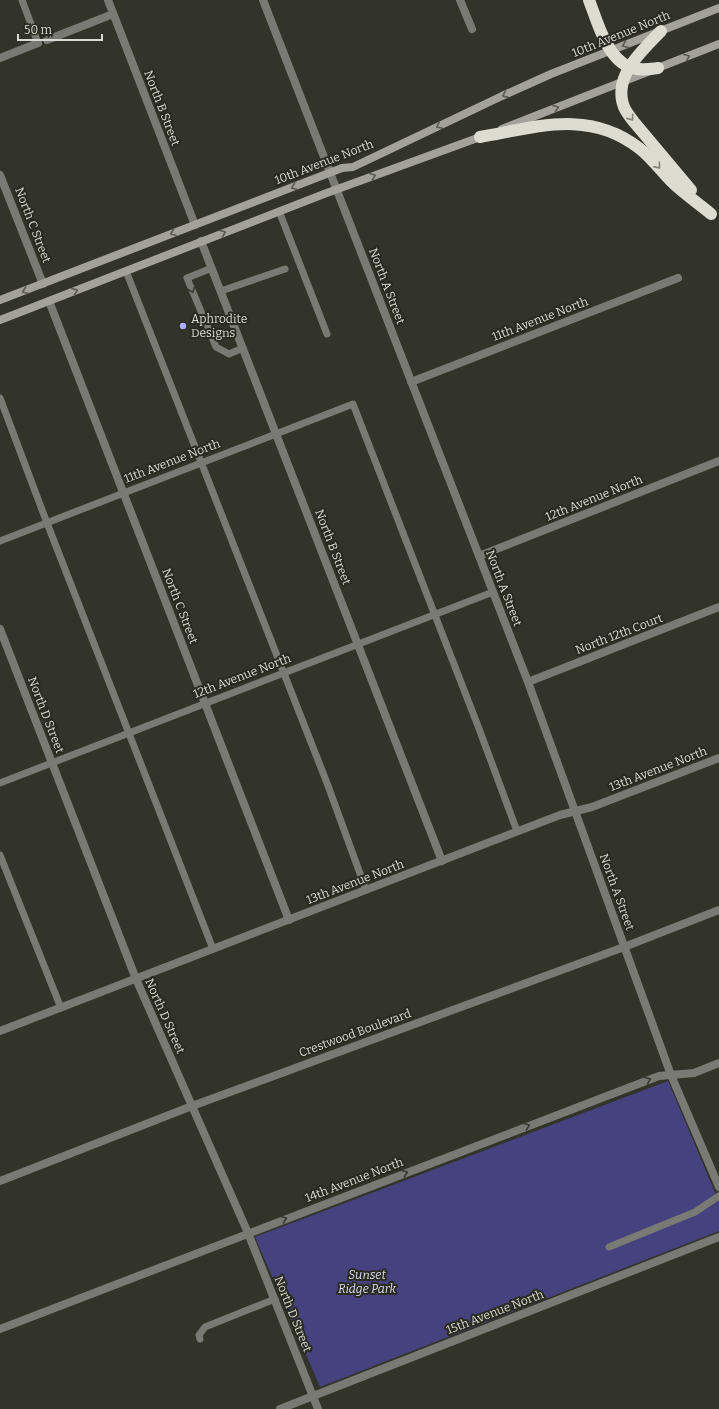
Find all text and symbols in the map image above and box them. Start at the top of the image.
street label: 10th Avenue North [570,8,673,60]
scale bar [18,16,102,42]
text: 50 m [24,23,53,37]
one-way arrow [621,40,629,48]
one-way arrow [684,53,691,61]
street label: North B Street [141,68,183,148]
one-way arrow [502,90,509,98]
one-way arrow [552,104,559,112]
one-way arrow [626,114,633,121]
one-way arrow [436,121,443,129]
street label: 10th Avenue North [273,137,376,187]
one-way arrow [653,162,660,169]
one-way arrow [370,172,377,180]
one-way arrow [291,182,298,190]
street label: North C Street [12,185,54,265]
one-way arrow [169,229,176,237]
one-way arrow [219,229,226,237]
street label: North A Street [366,246,408,327]
one-way arrow [22,286,29,294]
one-way arrow [72,287,79,295]
one-way arrow [188,287,196,294]
street label: 11th Avenue North [490,294,590,344]
place label: Aphrodite Designs [191,312,247,340]
marker: Aphrodite Designs [178,321,188,331]
street label: 11th Avenue North [122,436,222,486]
street label: 12th Avenue North [543,472,645,524]
street label: North B Street [312,507,354,587]
street label: North A Street [483,548,525,629]
street label: North C Street [159,566,201,646]
street label: North 12th Court [573,611,665,657]
street label: 12th Avenue North [191,651,293,701]
street label: North D Street [25,675,67,756]
street label: 13th Avenue North [607,744,709,794]
street label: North A Street [597,852,638,933]
street label: 13th Avenue North [304,857,406,907]
street label: North D Street [142,976,188,1056]
street label: Crestwood Boulevard [297,1006,413,1060]
one-way arrow [645,1076,652,1084]
one-way arrow [523,1123,530,1131]
street label: 14th Avenue North [303,1155,405,1205]
one-way arrow [402,1169,409,1177]
one-way arrow [281,1216,288,1224]
park label: Sunset Ridge Park [338,1268,397,1296]
street label: North D Street [271,1274,315,1355]
street label: 15th Avenue North [444,1287,546,1337]

